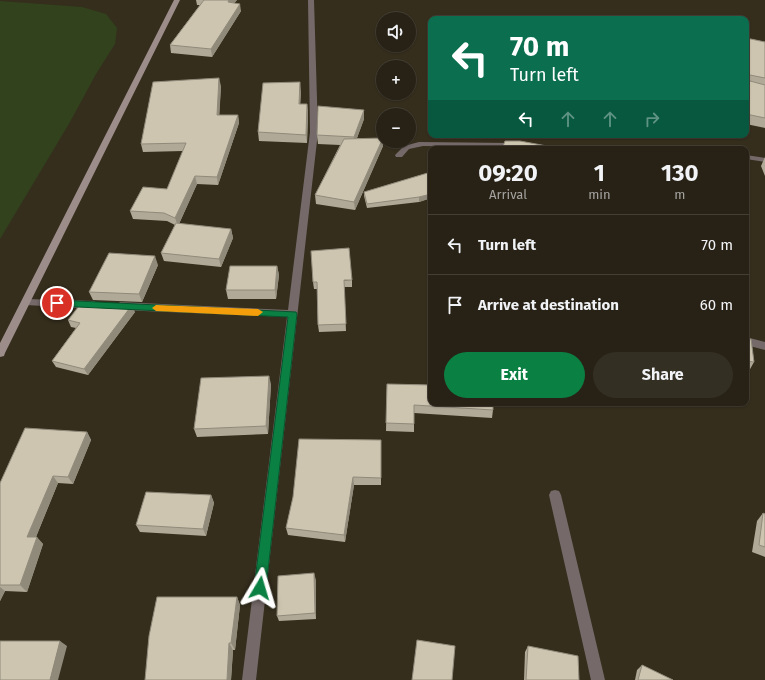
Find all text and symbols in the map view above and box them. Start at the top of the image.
map controls [376,12,416,148]
button: sound [376,12,416,52]
text: 70 m [510,30,569,63]
icon: left [444,32,496,84]
button: + [376,60,416,100]
text: Turn left [510,64,579,86]
button: − [376,108,416,148]
icon: left [515,108,537,130]
icon: ahead [557,108,579,130]
icon: ahead [599,108,621,130]
icon: right [641,108,663,130]
text: 09:20 [478,159,538,187]
text: 1 [594,159,605,187]
text: 130 [661,159,699,187]
text: Arrival [489,187,527,202]
text: min [588,187,611,202]
text: m [674,187,685,202]
icon: left [444,234,466,256]
text: Turn left [478,236,536,254]
text: 70 m [701,236,733,254]
pin [40,286,74,320]
icon: arrive [46,292,68,314]
icon: arrive [444,294,466,316]
text: Arrive at destination [478,296,619,314]
text: 60 m [700,296,733,314]
button: Exit [444,352,585,398]
button: Share [593,352,733,398]
position arrow [239,567,281,609]

